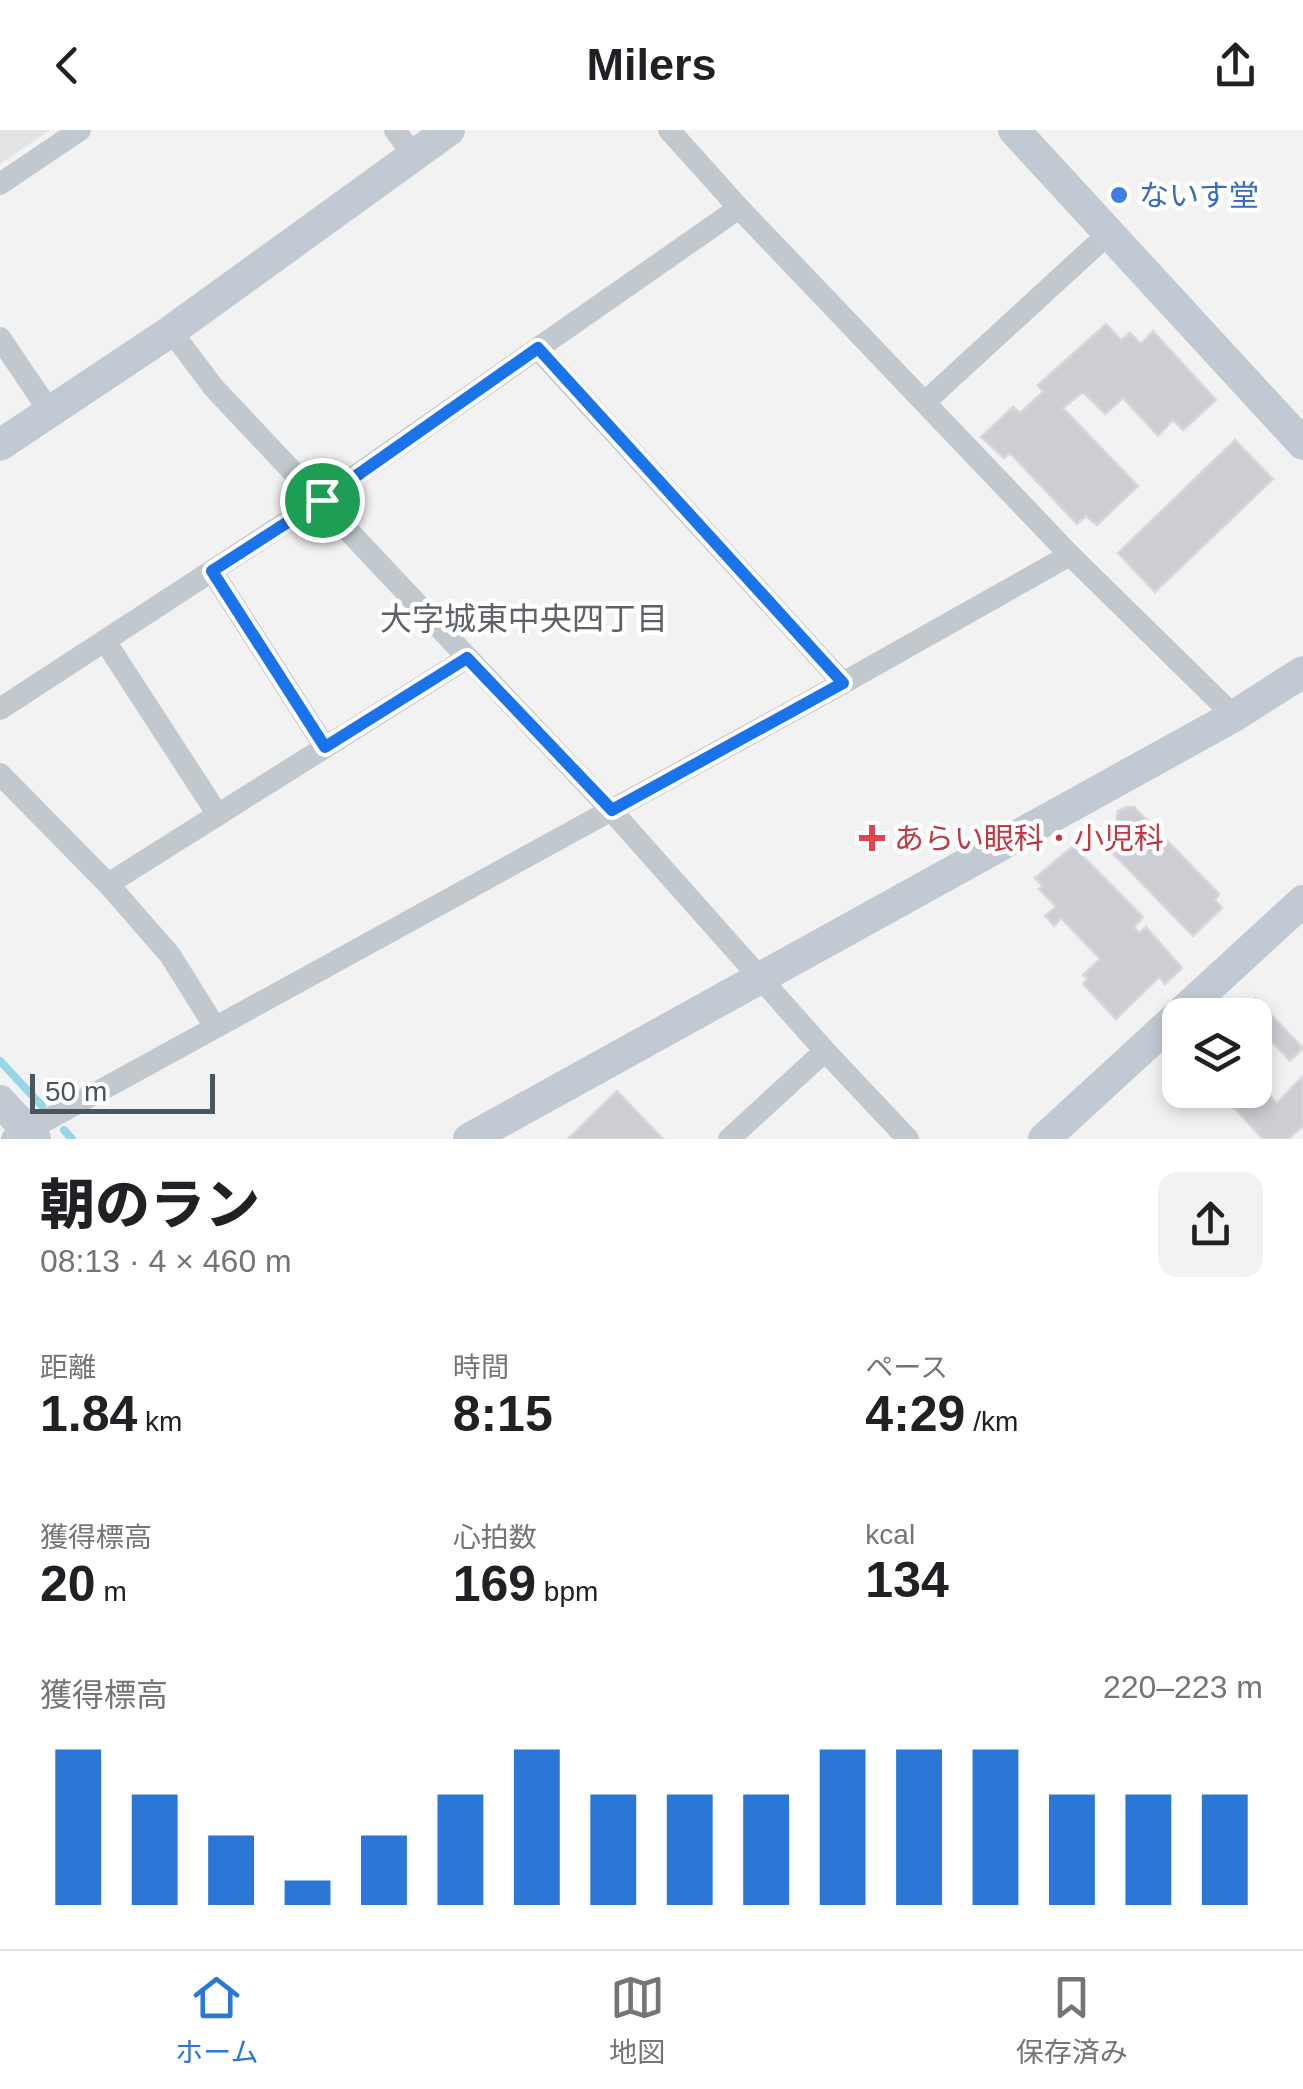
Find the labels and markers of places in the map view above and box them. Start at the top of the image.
place label: ないす堂 [1139,179,1259,212]
marker: ないす堂 [1108,184,1130,206]
pin [280,458,365,543]
place label: あらい眼科・小児科 [894,822,1164,855]
marker: あらい眼科・小児科 [859,825,885,851]

